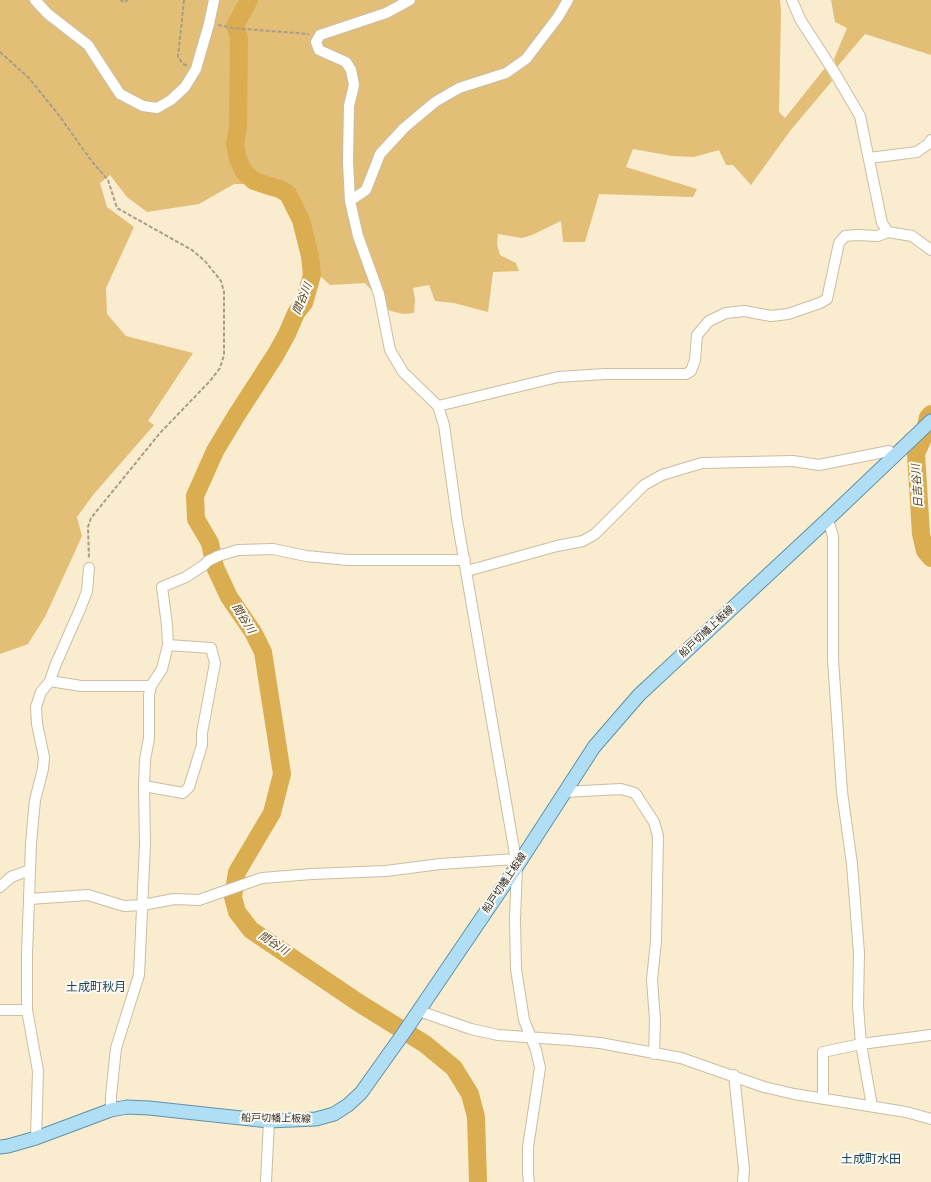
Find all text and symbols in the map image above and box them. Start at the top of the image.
water label: 間谷川 [291,281,315,317]
water label: 日吉谷川 [910,464,926,508]
water label: 間谷川 [229,602,257,636]
street label: 船戸切幡上板線 [677,604,737,660]
street label: 船戸切幡上板線 [480,851,530,915]
water label: 間谷川 [256,929,290,959]
district label: 土成町秋月 [66,981,126,995]
street label: 船戸切幡上板線 [241,1112,311,1126]
district label: 土成町水田 [841,1153,901,1167]

